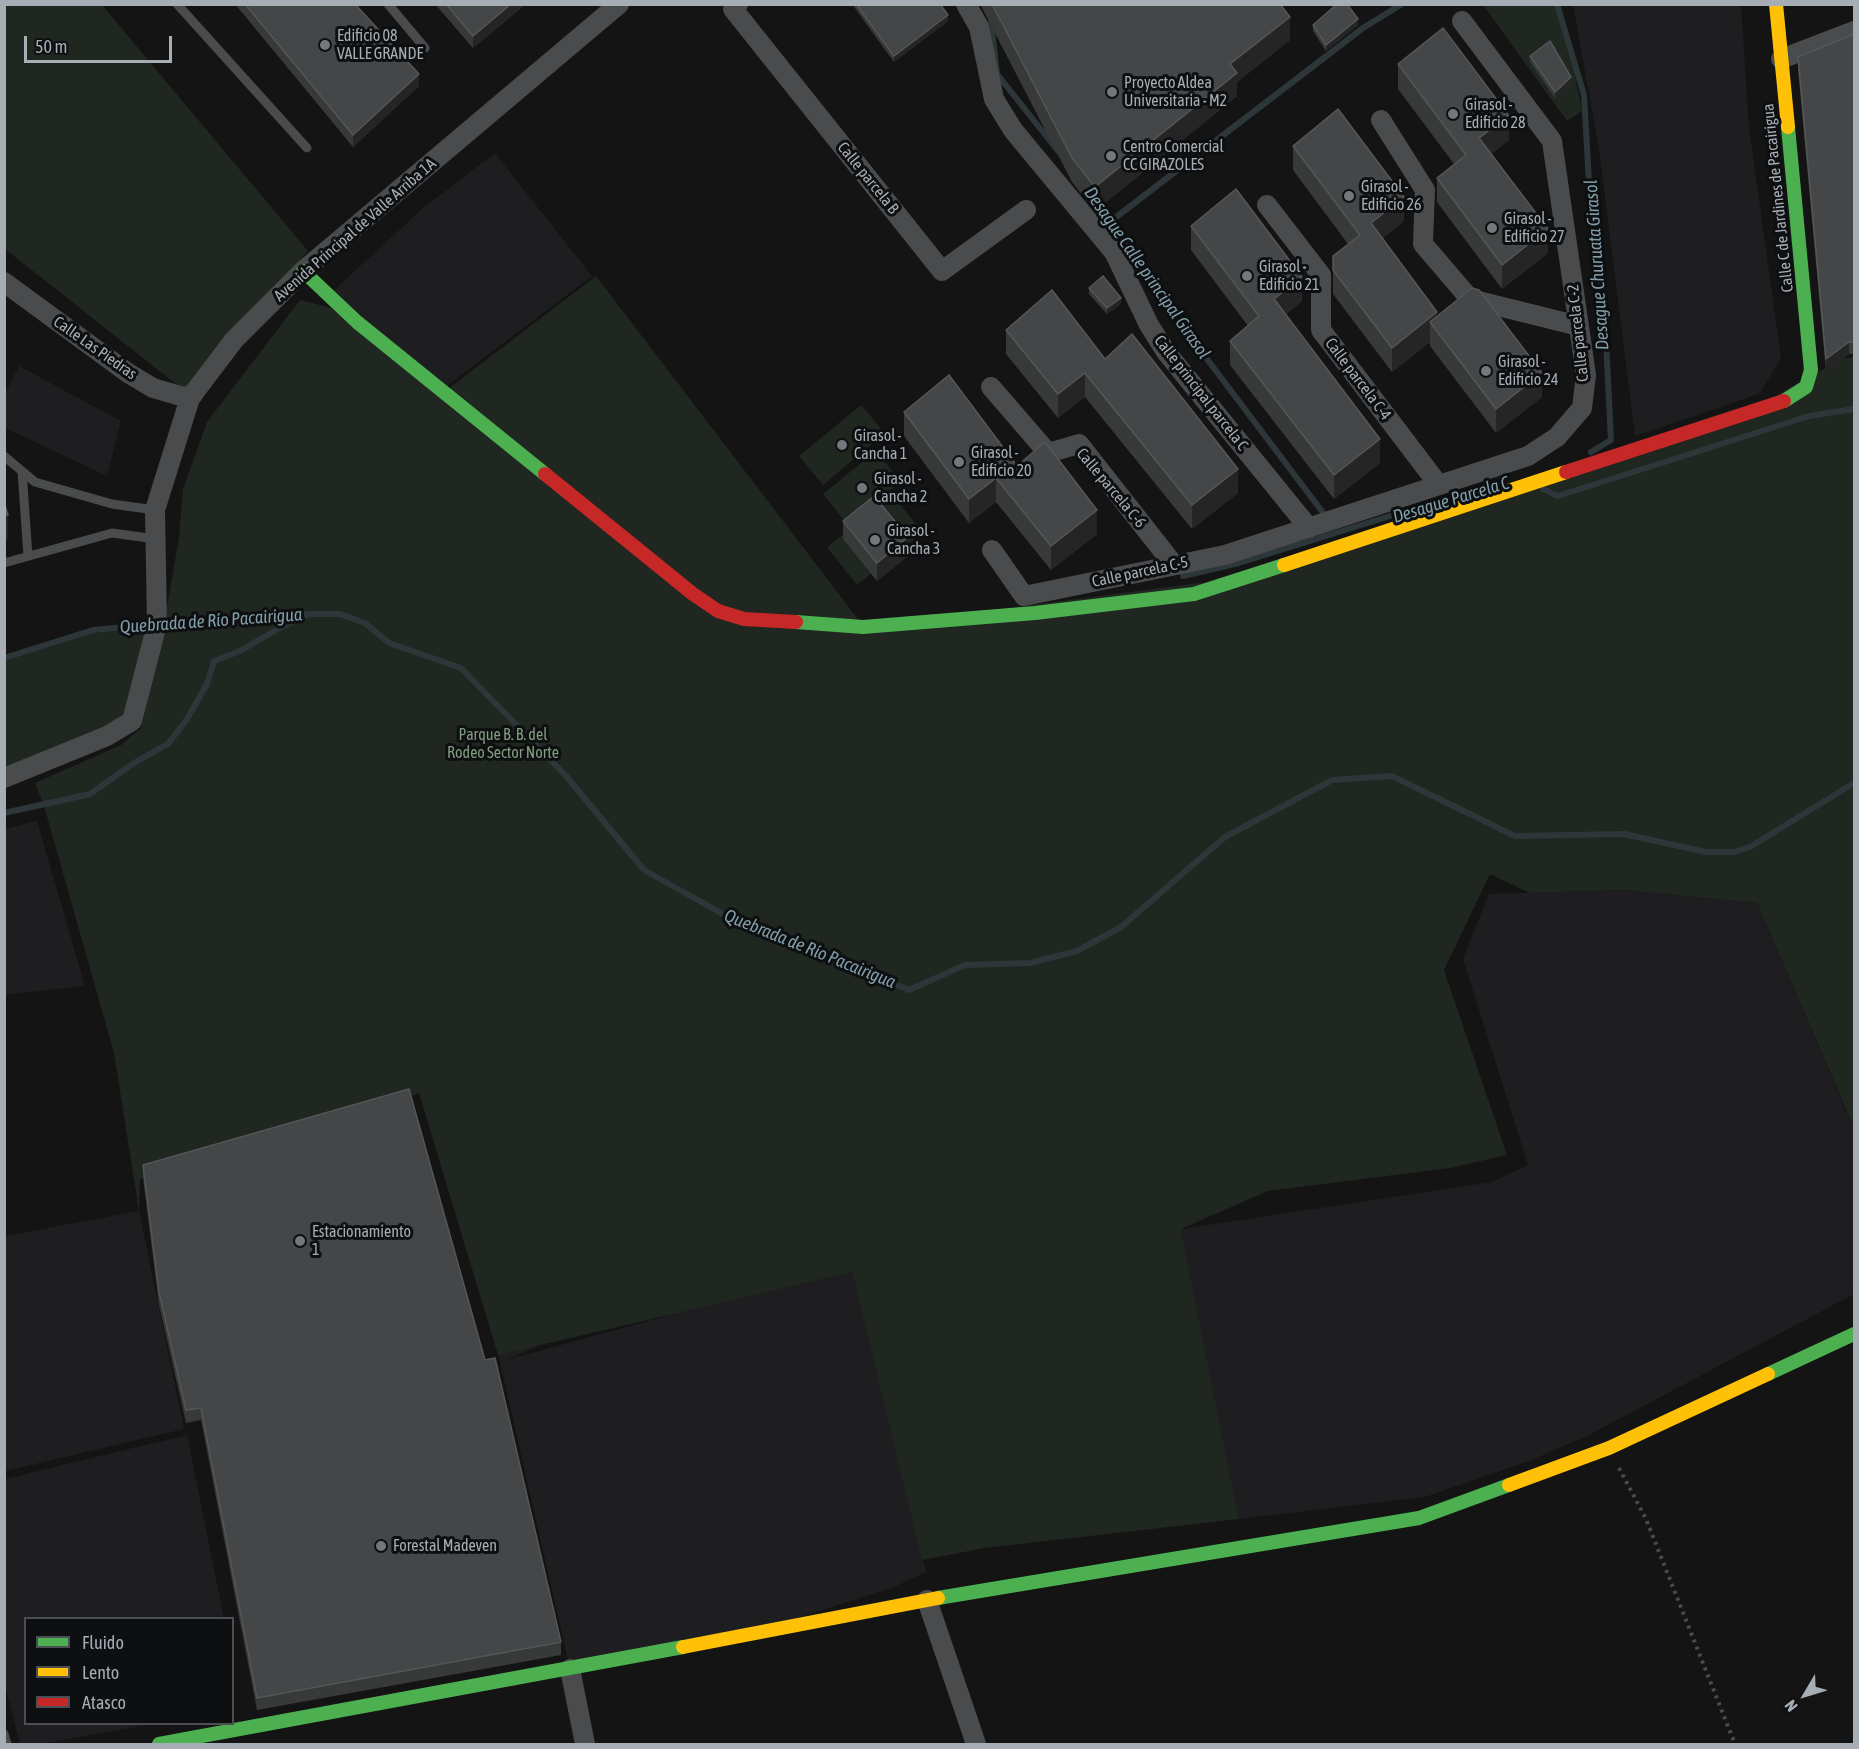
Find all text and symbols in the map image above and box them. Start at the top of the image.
scale bar [27,24,176,62]
place label: Edificio 08 VALLE GRANDE [337,26,423,64]
text: 50 m [35,36,67,57]
marker: Edificio 08 VALLE GRANDE [318,38,332,52]
place label: Proyecto Aldea Universitaria - M2 [1124,73,1227,111]
marker: Proyecto Aldea Universitaria - M2 [1105,85,1119,99]
place label: Girasol - Edificio 28 [1465,95,1526,133]
street label: Calle C de Jardines de Pacairigua [1759,103,1797,293]
marker: Girasol - Edificio 28 [1446,107,1460,121]
place label: Centro Comercial CC GIRAZOLES [1123,137,1224,175]
street label: Calle parcela B [833,138,903,218]
marker: Centro Comercial CC GIRAZOLES [1104,149,1118,163]
street label: Avenida Principal de Valle Arriba 1A [270,154,440,306]
place label: Girasol - Edificio 26 [1361,177,1422,215]
water label: Desague Churuata Girasol [1580,179,1614,351]
water label: Desague Calle principal Girasol [1079,183,1215,363]
marker: Girasol - Edificio 26 [1342,189,1356,203]
place label: Girasol - Edificio 27 [1504,209,1565,247]
marker: Girasol - Edificio 27 [1485,221,1499,235]
place label: Girasol - Edificio 21 [1259,257,1320,295]
marker: Girasol - Edificio 21 [1240,269,1254,283]
street label: Calle parcela C-2 [1563,283,1593,383]
street label: Calle Las Piedras [50,312,140,384]
street label: Calle principal parcela C [1150,331,1252,455]
street label: Calle parcela C-4 [1321,334,1395,424]
place label: Girasol - Edificio 24 [1498,352,1559,390]
marker: Girasol - Edificio 24 [1479,364,1493,378]
place label: Girasol - Cancha 1 [854,426,907,464]
marker: Girasol - Cancha 1 [835,438,849,452]
place label: Girasol - Edificio 20 [971,443,1032,481]
street label: Calle parcela C-6 [1072,444,1150,532]
marker: Girasol - Edificio 20 [952,455,966,469]
place label: Girasol - Cancha 2 [874,469,927,507]
water label: Desague Parcela C [1390,472,1512,528]
marker: Girasol - Cancha 2 [855,481,869,495]
place label: Girasol - Cancha 3 [887,521,940,559]
marker: Girasol - Cancha 3 [868,533,882,547]
street label: Calle parcela C-5 [1090,552,1190,592]
water label: Quebrada de Río Pacairigua [119,604,303,638]
park label: Parque B. B. del Rodeo Sector Norte [447,725,559,763]
water label: Quebrada de Río Pacairigua [721,905,899,993]
place label: Estacionamiento 1 [312,1222,411,1260]
marker: Estacionamiento 1 [293,1234,307,1248]
place label: Forestal Madeven [393,1536,497,1556]
marker: Forestal Madeven [374,1539,388,1553]
legend [24,1617,234,1725]
text: Fluido [82,1632,124,1653]
text: Lento [82,1662,119,1683]
north arrow [1775,1665,1835,1725]
text: Atasco [82,1692,126,1713]
text: N [1781,1697,1801,1715]

